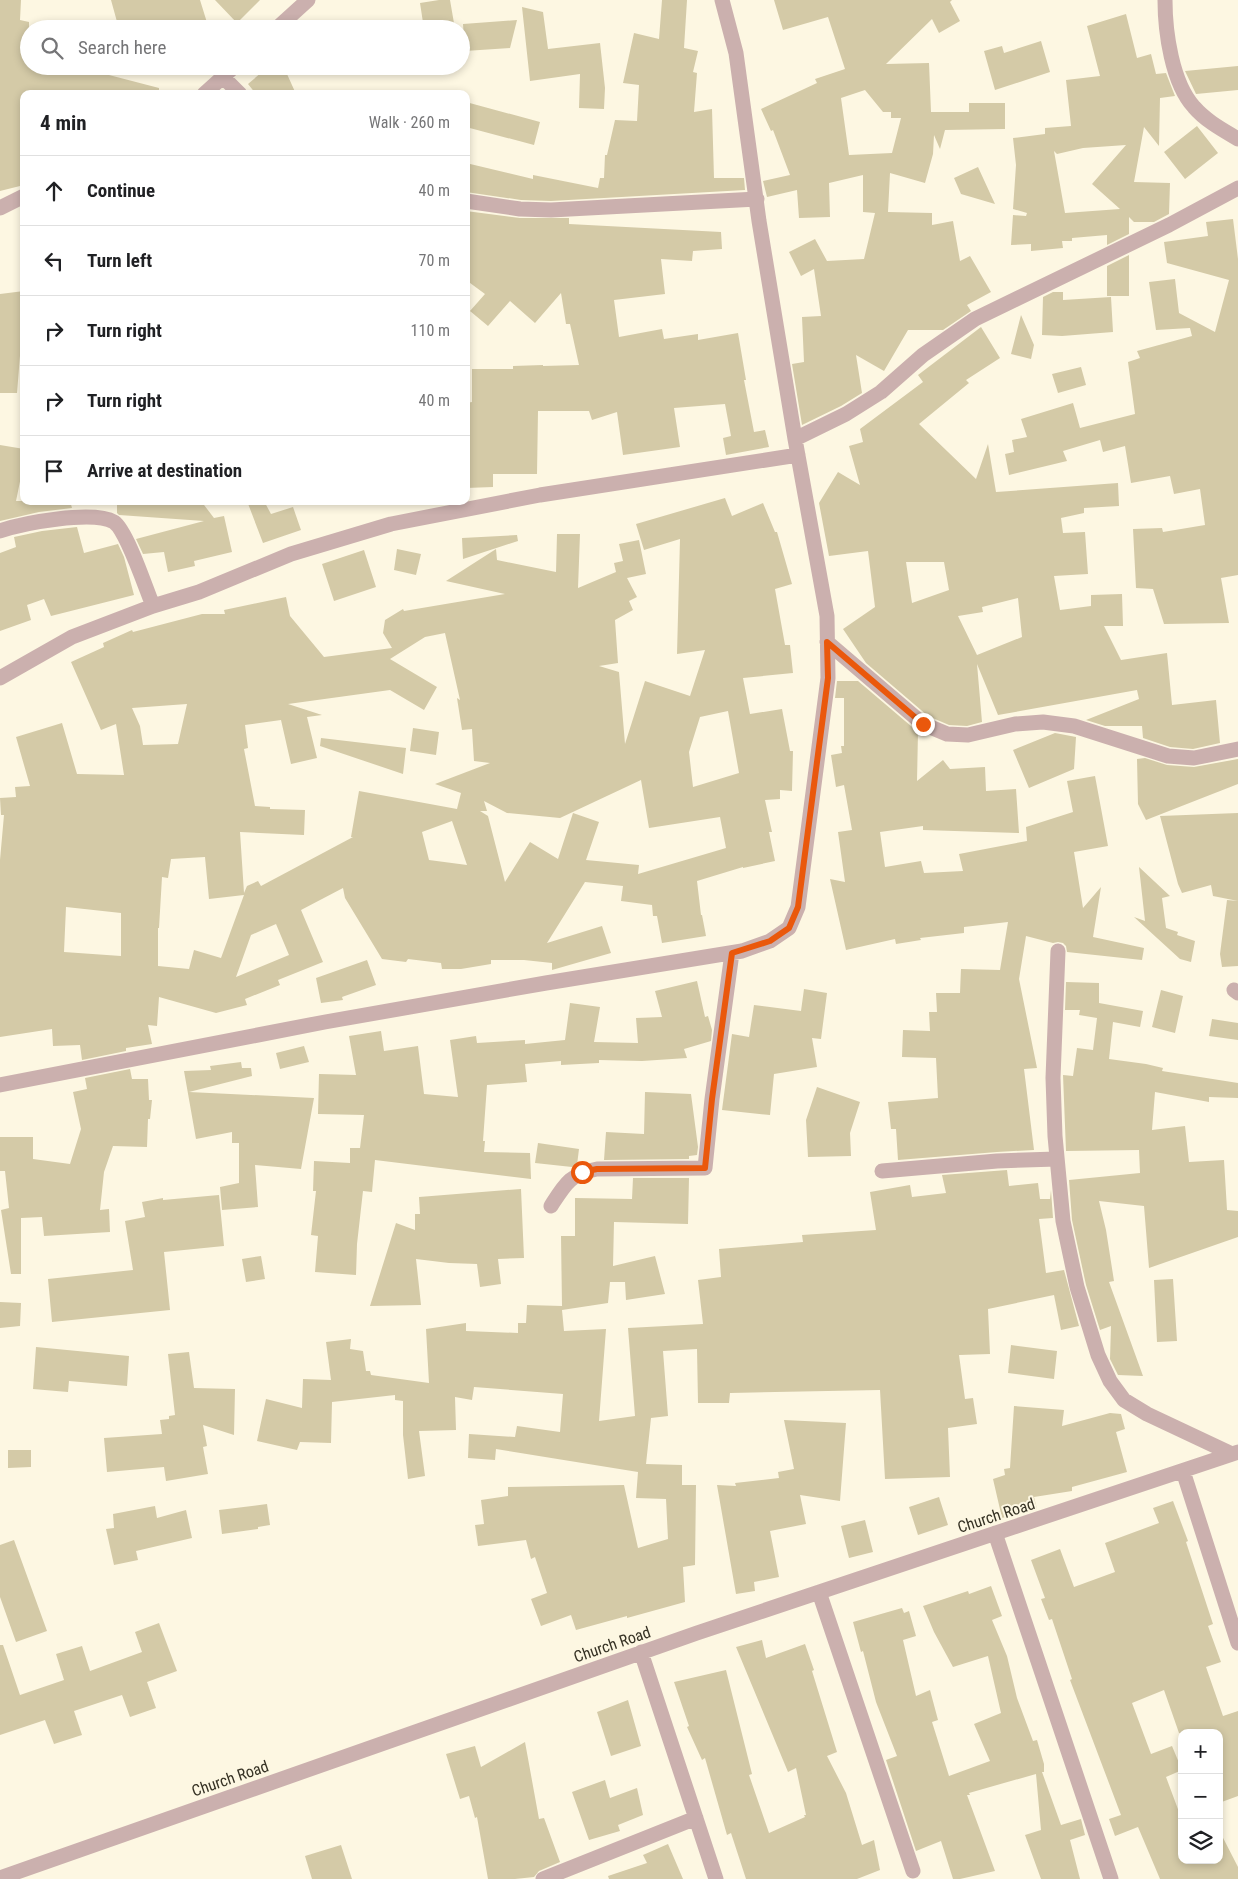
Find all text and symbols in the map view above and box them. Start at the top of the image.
search box [20,20,470,75]
icon: search [38,34,66,62]
text: Search here [78,36,166,59]
text: 4 min [40,111,87,135]
text: Walk · 260 m [369,113,450,132]
icon: ahead [40,177,68,205]
text: Continue [87,179,155,202]
text: 40 m [418,181,450,200]
icon: left [40,247,68,275]
text: Turn left [87,249,152,272]
text: 70 m [418,251,450,270]
icon: right [40,317,68,345]
text: Turn right [87,319,162,342]
text: 110 m [411,321,450,340]
icon: right [40,387,68,415]
text: Turn right [87,389,162,412]
text: 40 m [418,391,450,410]
icon: arrive [40,457,68,485]
text: Arrive at destination [87,459,242,482]
route end [912,713,935,736]
route start [571,1161,594,1184]
street label: Church Road [955,1494,1037,1537]
street label: Church Road [571,1622,653,1667]
map controls [1178,1729,1223,1864]
button: + [1178,1729,1223,1774]
street label: Church Road [189,1756,271,1801]
button: − [1178,1774,1223,1819]
button: layers [1178,1819,1223,1864]

